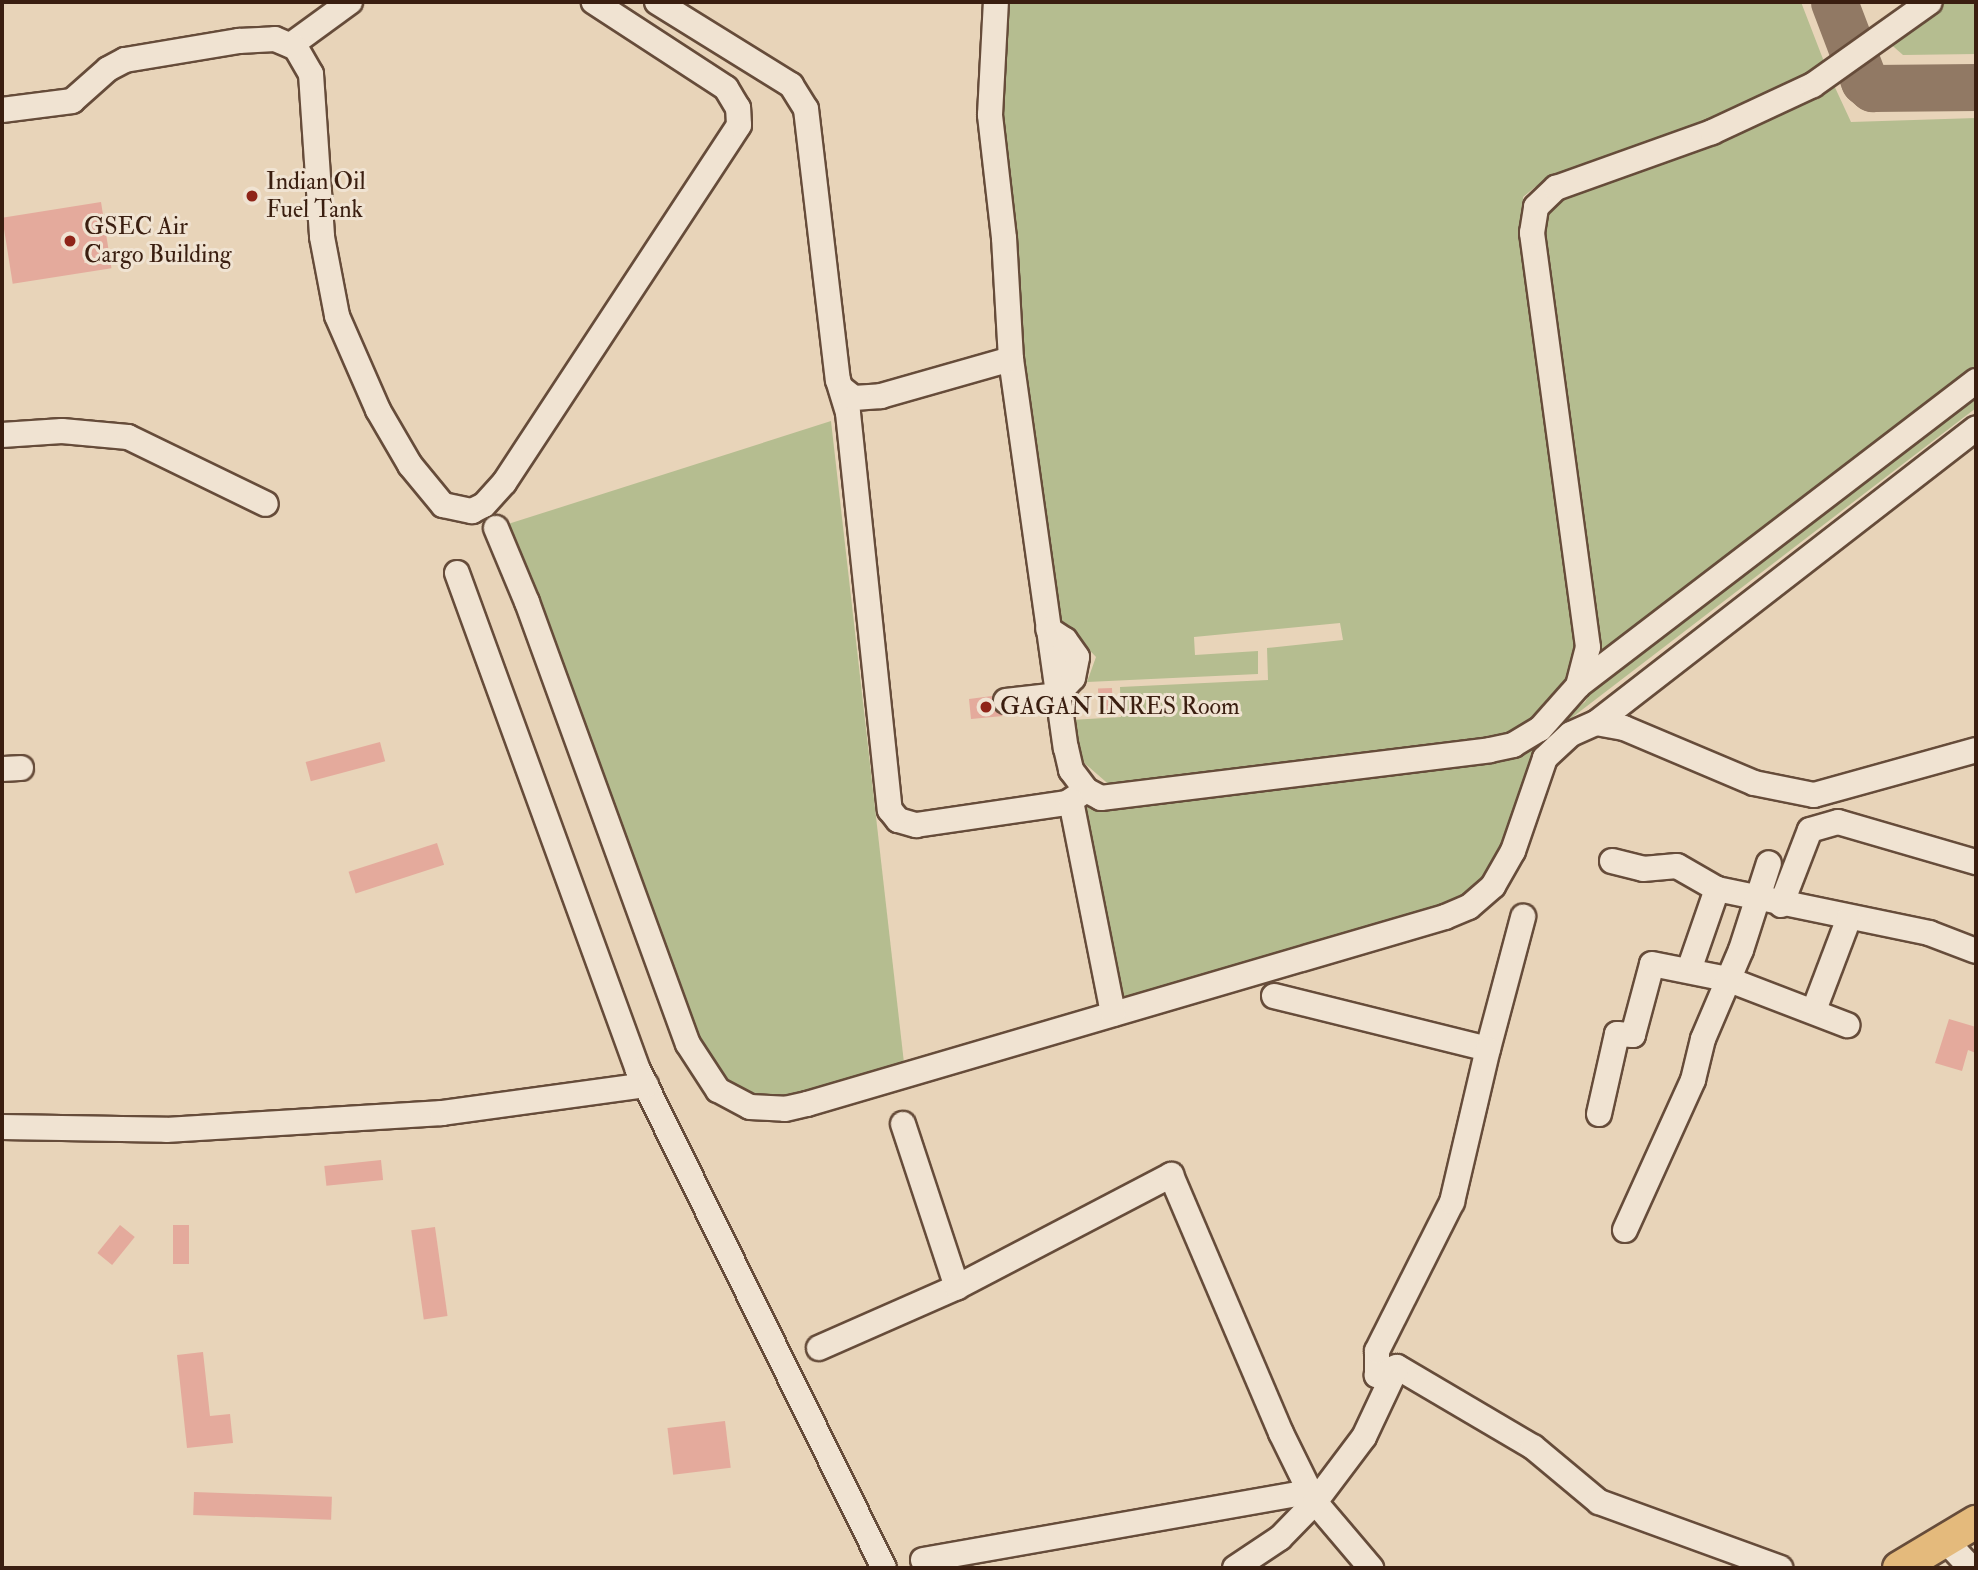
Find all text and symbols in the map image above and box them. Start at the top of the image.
place label: Indian Oil Fuel Tank [266,168,366,224]
marker: Indian Oil Fuel Tank [244,188,260,204]
place label: GSEC Air Cargo Building [84,213,232,269]
marker: GSEC Air Cargo Building [62,233,78,249]
place label: GAGAN INRES Room [1000,693,1240,721]
marker: GAGAN INRES Room [978,699,994,715]

